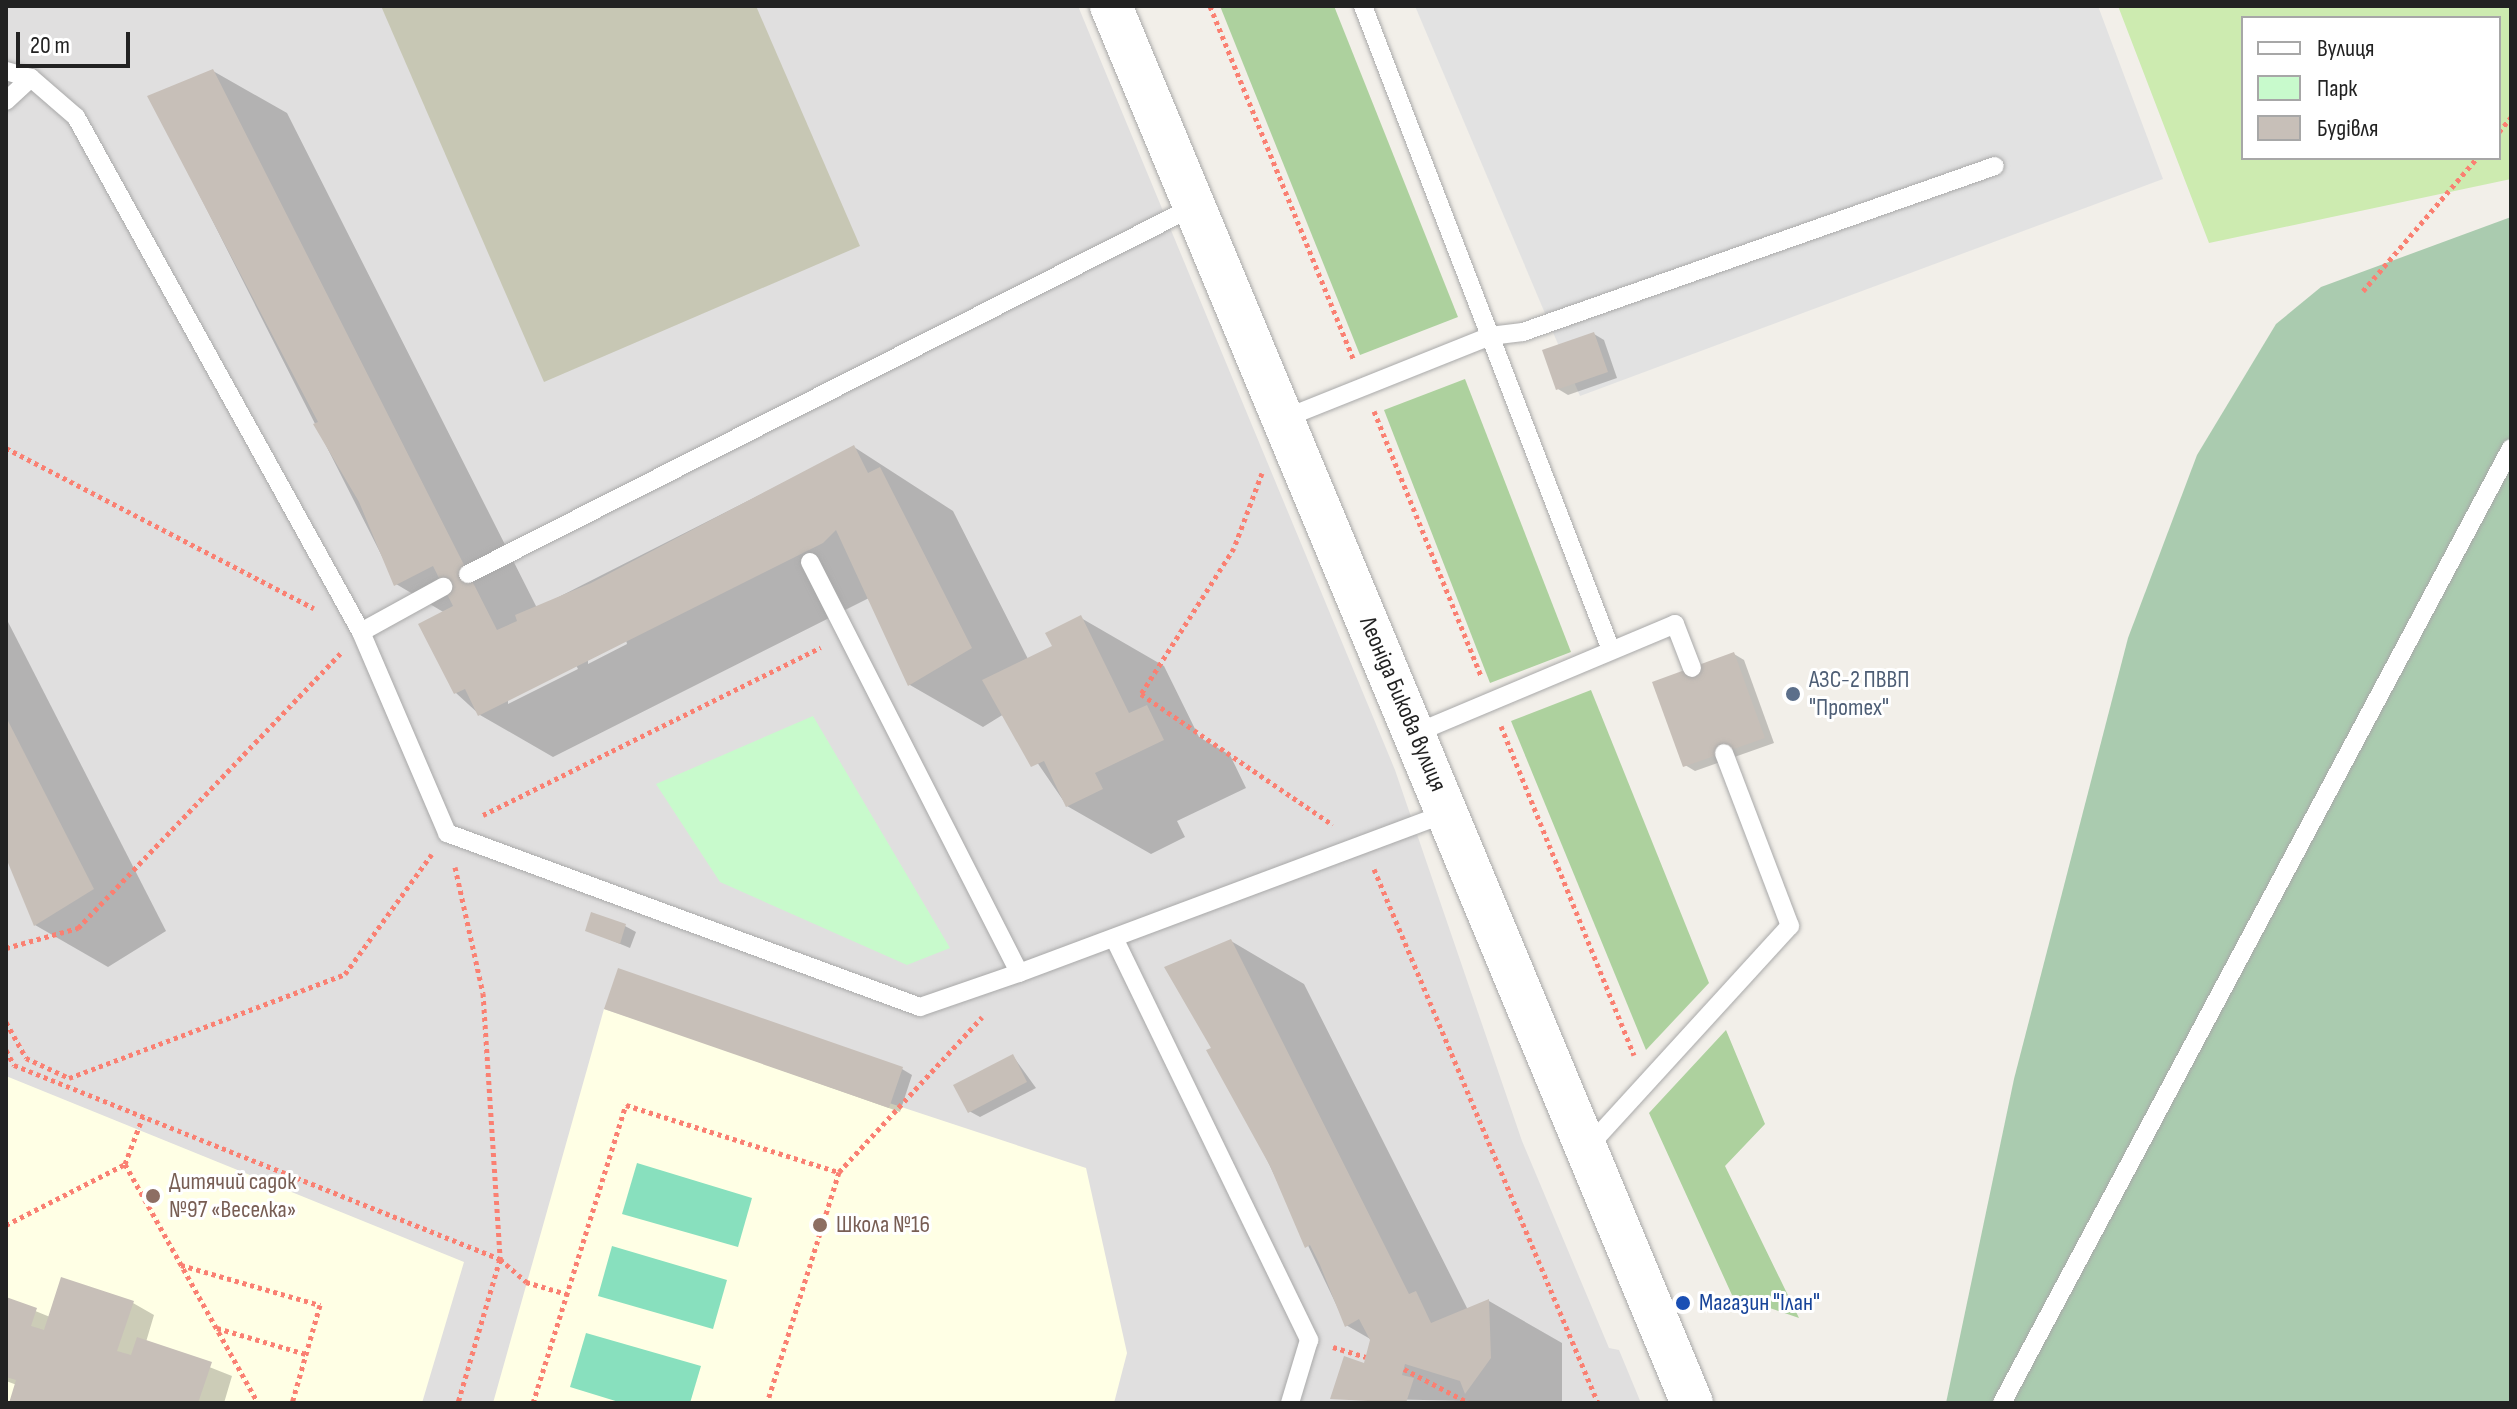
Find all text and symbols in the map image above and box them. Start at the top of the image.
scale bar [20,16,134,66]
legend [2241,16,2501,160]
text: 20 m [30,31,70,60]
text: Вулиця [2317,34,2375,63]
text: Парк [2317,74,2357,103]
text: Будівля [2317,114,2378,143]
street label: Леоніда Бикова вулиця [1353,612,1453,796]
place label: АЗС-2 ПВВП "Протех" [1809,666,1909,722]
marker: АЗС-2 ПВВП "Протех" [1784,685,1802,703]
place label: Дитячий садок №97 «Веселка» [169,1168,296,1224]
marker: Дитячий садок №97 «Веселка» [144,1187,162,1205]
place label: Школа №16 [836,1211,930,1239]
marker: Школа №16 [811,1216,829,1234]
place label: Магазин "Ілан" [1699,1289,1820,1317]
marker: Магазин "Ілан" [1674,1294,1692,1312]

